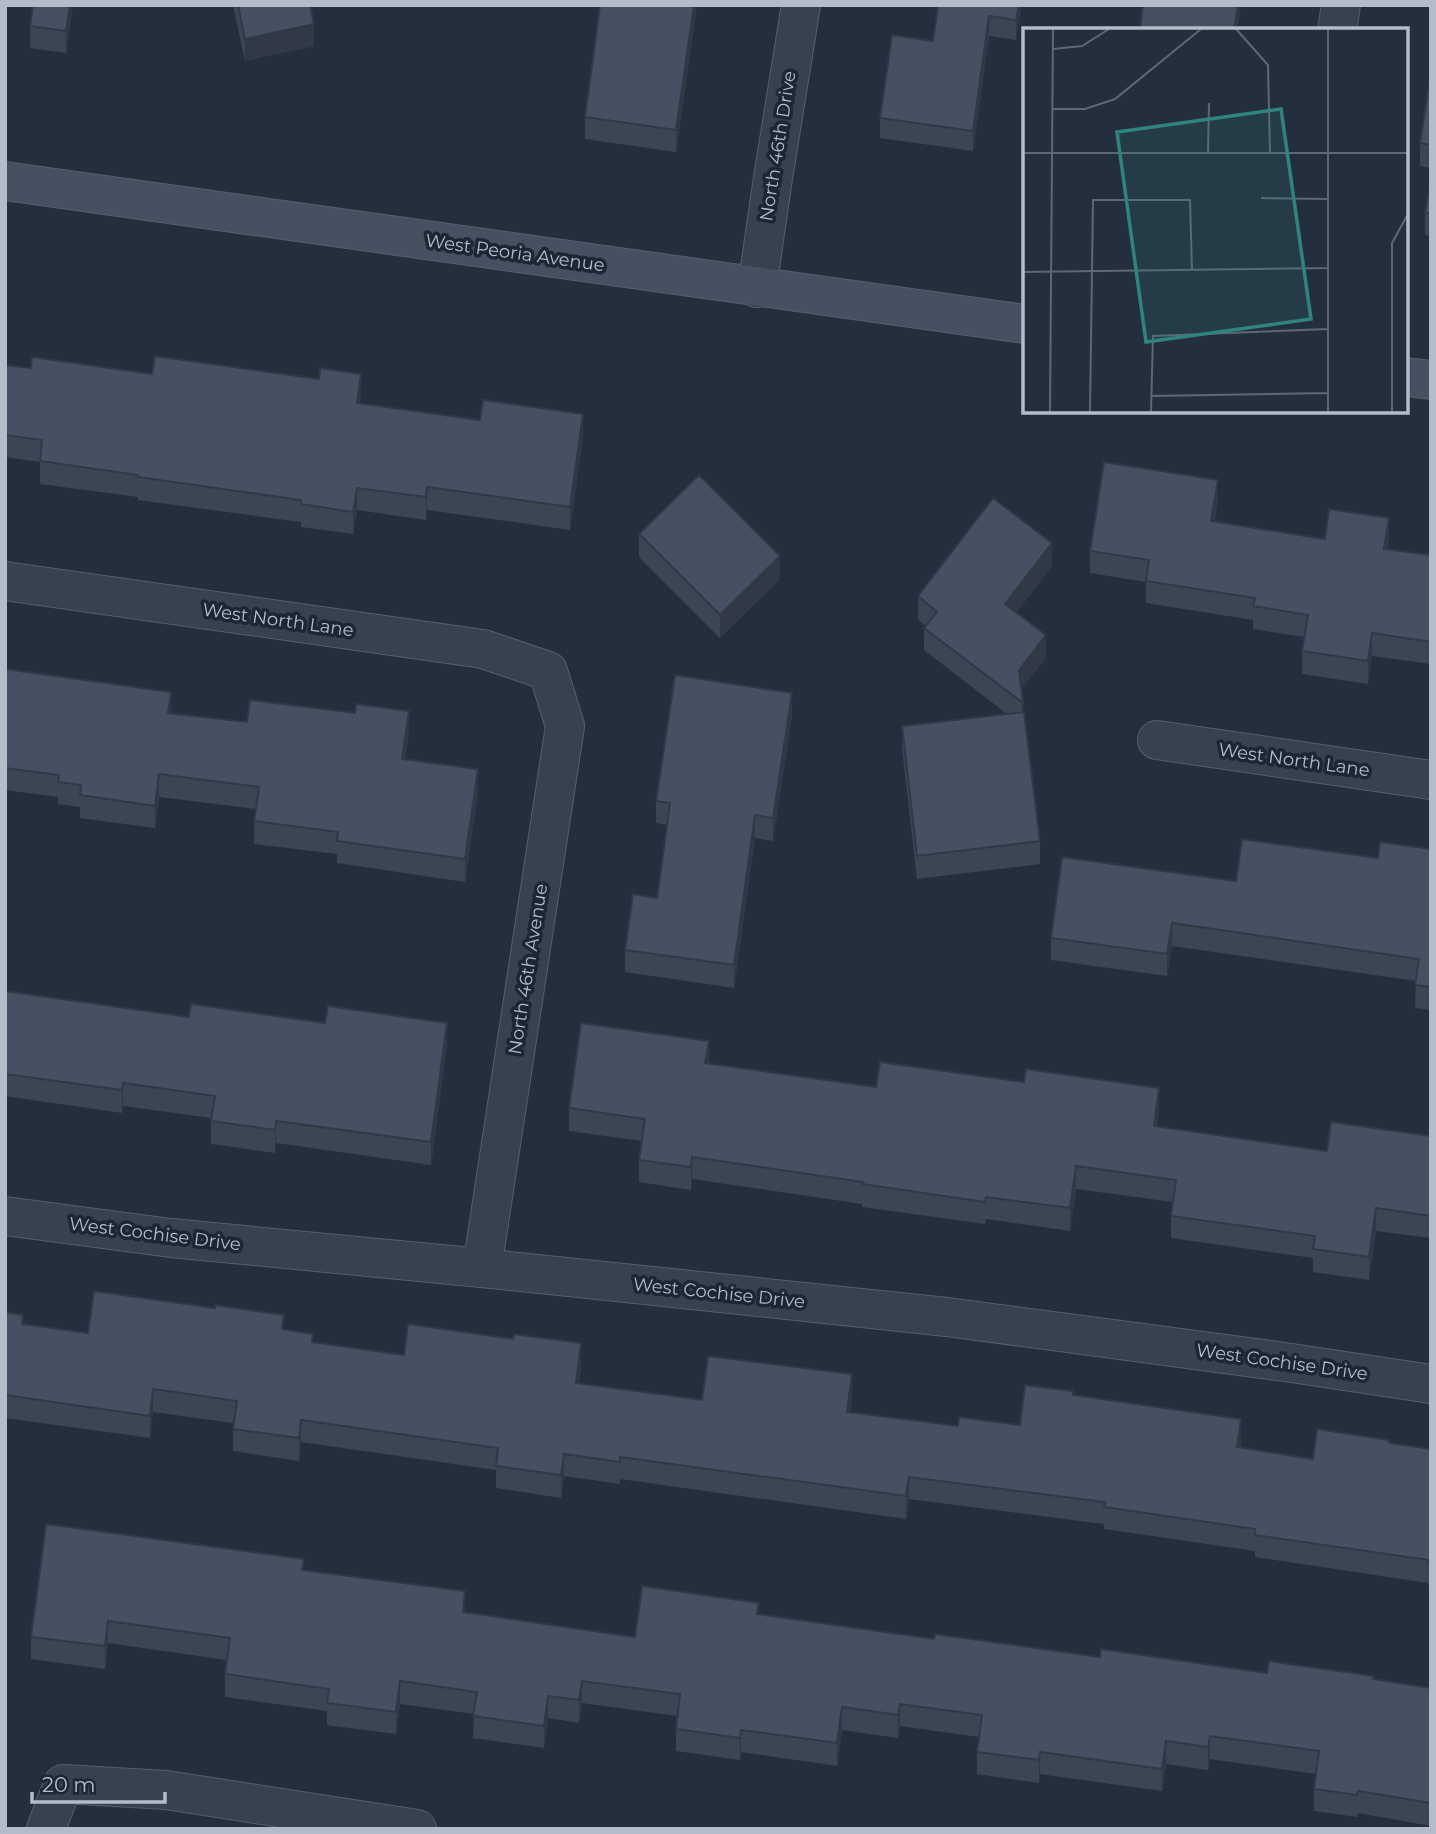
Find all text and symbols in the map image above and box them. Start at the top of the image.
inset map [1023,28,1408,413]
street label: North 46th Drive [755,69,801,223]
street label: West Peoria Avenue [424,230,606,276]
street label: West North Lane [201,598,355,642]
street label: West North Lane [1217,738,1371,782]
street label: North 46th Avenue [504,882,552,1056]
street label: West Cochise Drive [68,1213,242,1255]
street label: West Cochise Drive [632,1273,806,1313]
street label: West Cochise Drive [1195,1339,1369,1385]
scale bar [32,1760,164,1804]
text: 20 m [42,1772,96,1797]

